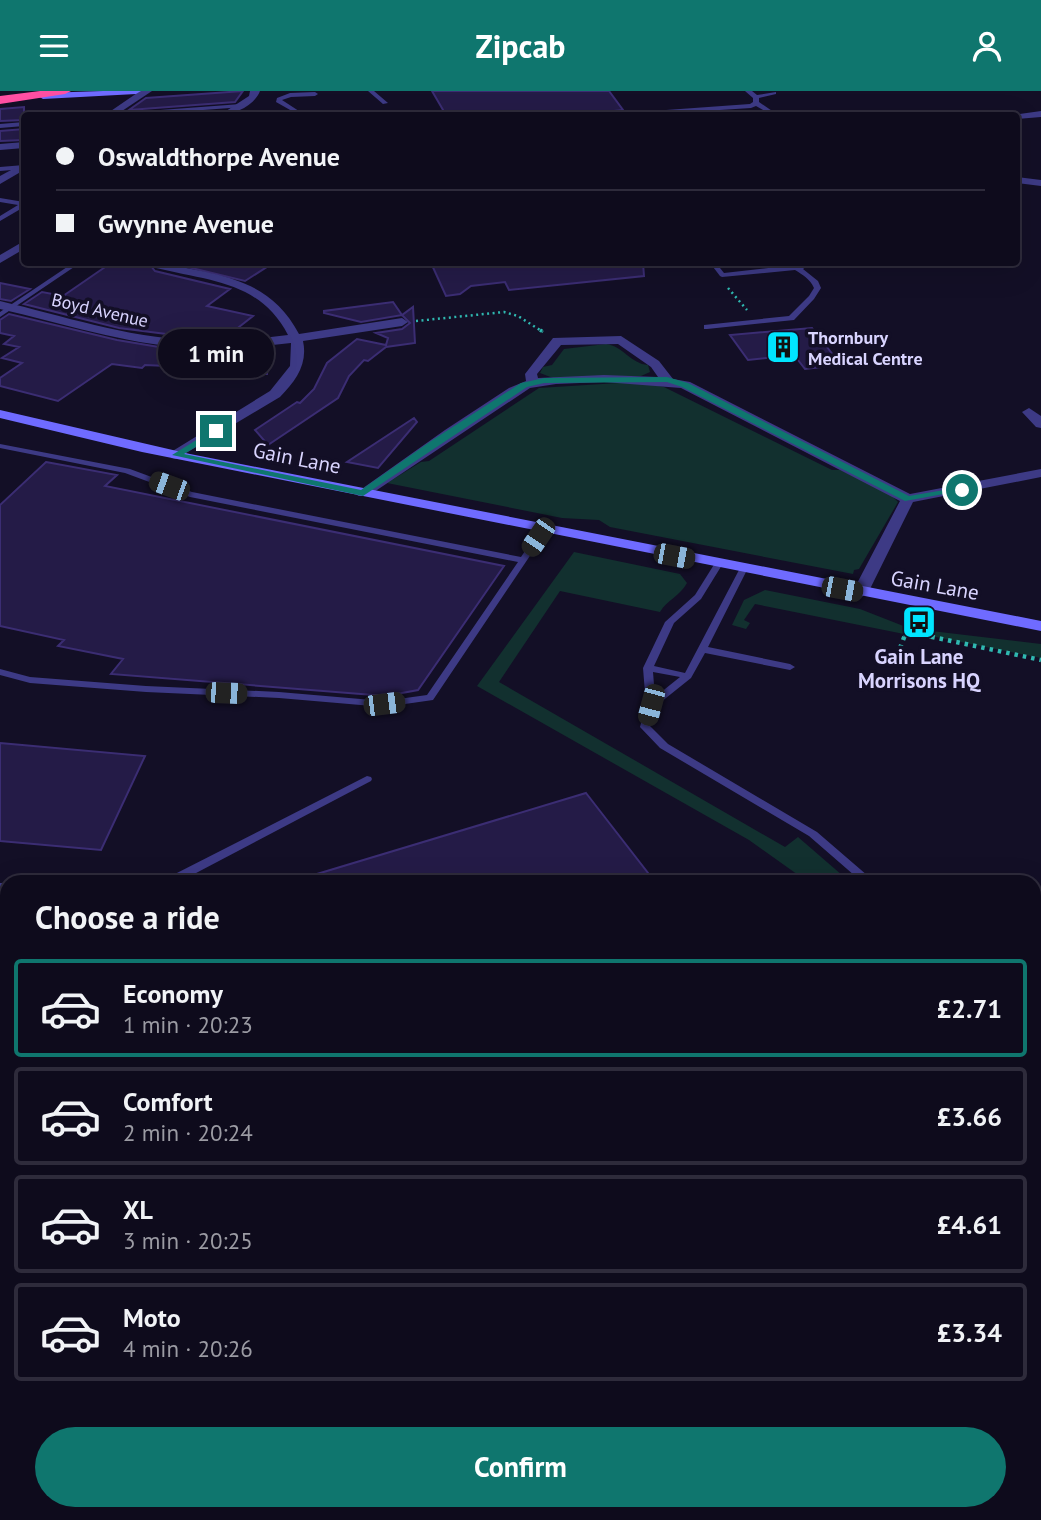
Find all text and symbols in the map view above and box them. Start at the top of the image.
text: Zipcab [475,25,566,67]
icon: menu [35,27,73,65]
icon: person [968,27,1006,65]
text: Oswaldthorpe Avenue [98,140,340,173]
text: Gwynne Avenue [98,207,274,240]
street label: Boyd Avenue [49,288,151,332]
place label: Thornbury Medical Centre [808,326,923,370]
building icon: Thornbury Medical Centre [764,328,802,366]
callout: 1 min [158,329,274,379]
text: 1 min [188,339,244,368]
route end [200,415,232,447]
street label: Gain Lane [251,436,343,480]
car [146,469,193,503]
route start [946,474,978,506]
car [518,514,559,560]
car [652,542,697,570]
street label: Gain Lane [889,564,981,606]
car [820,575,865,603]
bus stop icon: Gain Lane Morrisons HQ [900,603,938,641]
place label: Gain Lane Morrisons HQ [858,643,981,694]
car [205,682,248,704]
car [636,682,667,728]
car [362,691,407,717]
text: Choose a ride [35,896,220,938]
icon: car [39,977,102,1040]
text: Economy [123,977,223,1010]
text: £2.71 [937,992,1002,1025]
text: 1 min · 20:23 [123,1010,253,1039]
icon: car [39,1085,102,1148]
text: Comfort [123,1085,213,1118]
text: £3.66 [937,1100,1002,1133]
text: 2 min · 20:24 [123,1118,253,1147]
icon: car [39,1193,102,1256]
text: XL [123,1193,153,1226]
text: £4.61 [937,1208,1002,1241]
text: 3 min · 20:25 [123,1226,253,1255]
icon: car [39,1301,102,1364]
text: Moto [123,1301,181,1334]
text: £3.34 [937,1316,1002,1349]
text: 4 min · 20:26 [123,1334,253,1363]
button: Confirm [35,1427,1006,1507]

